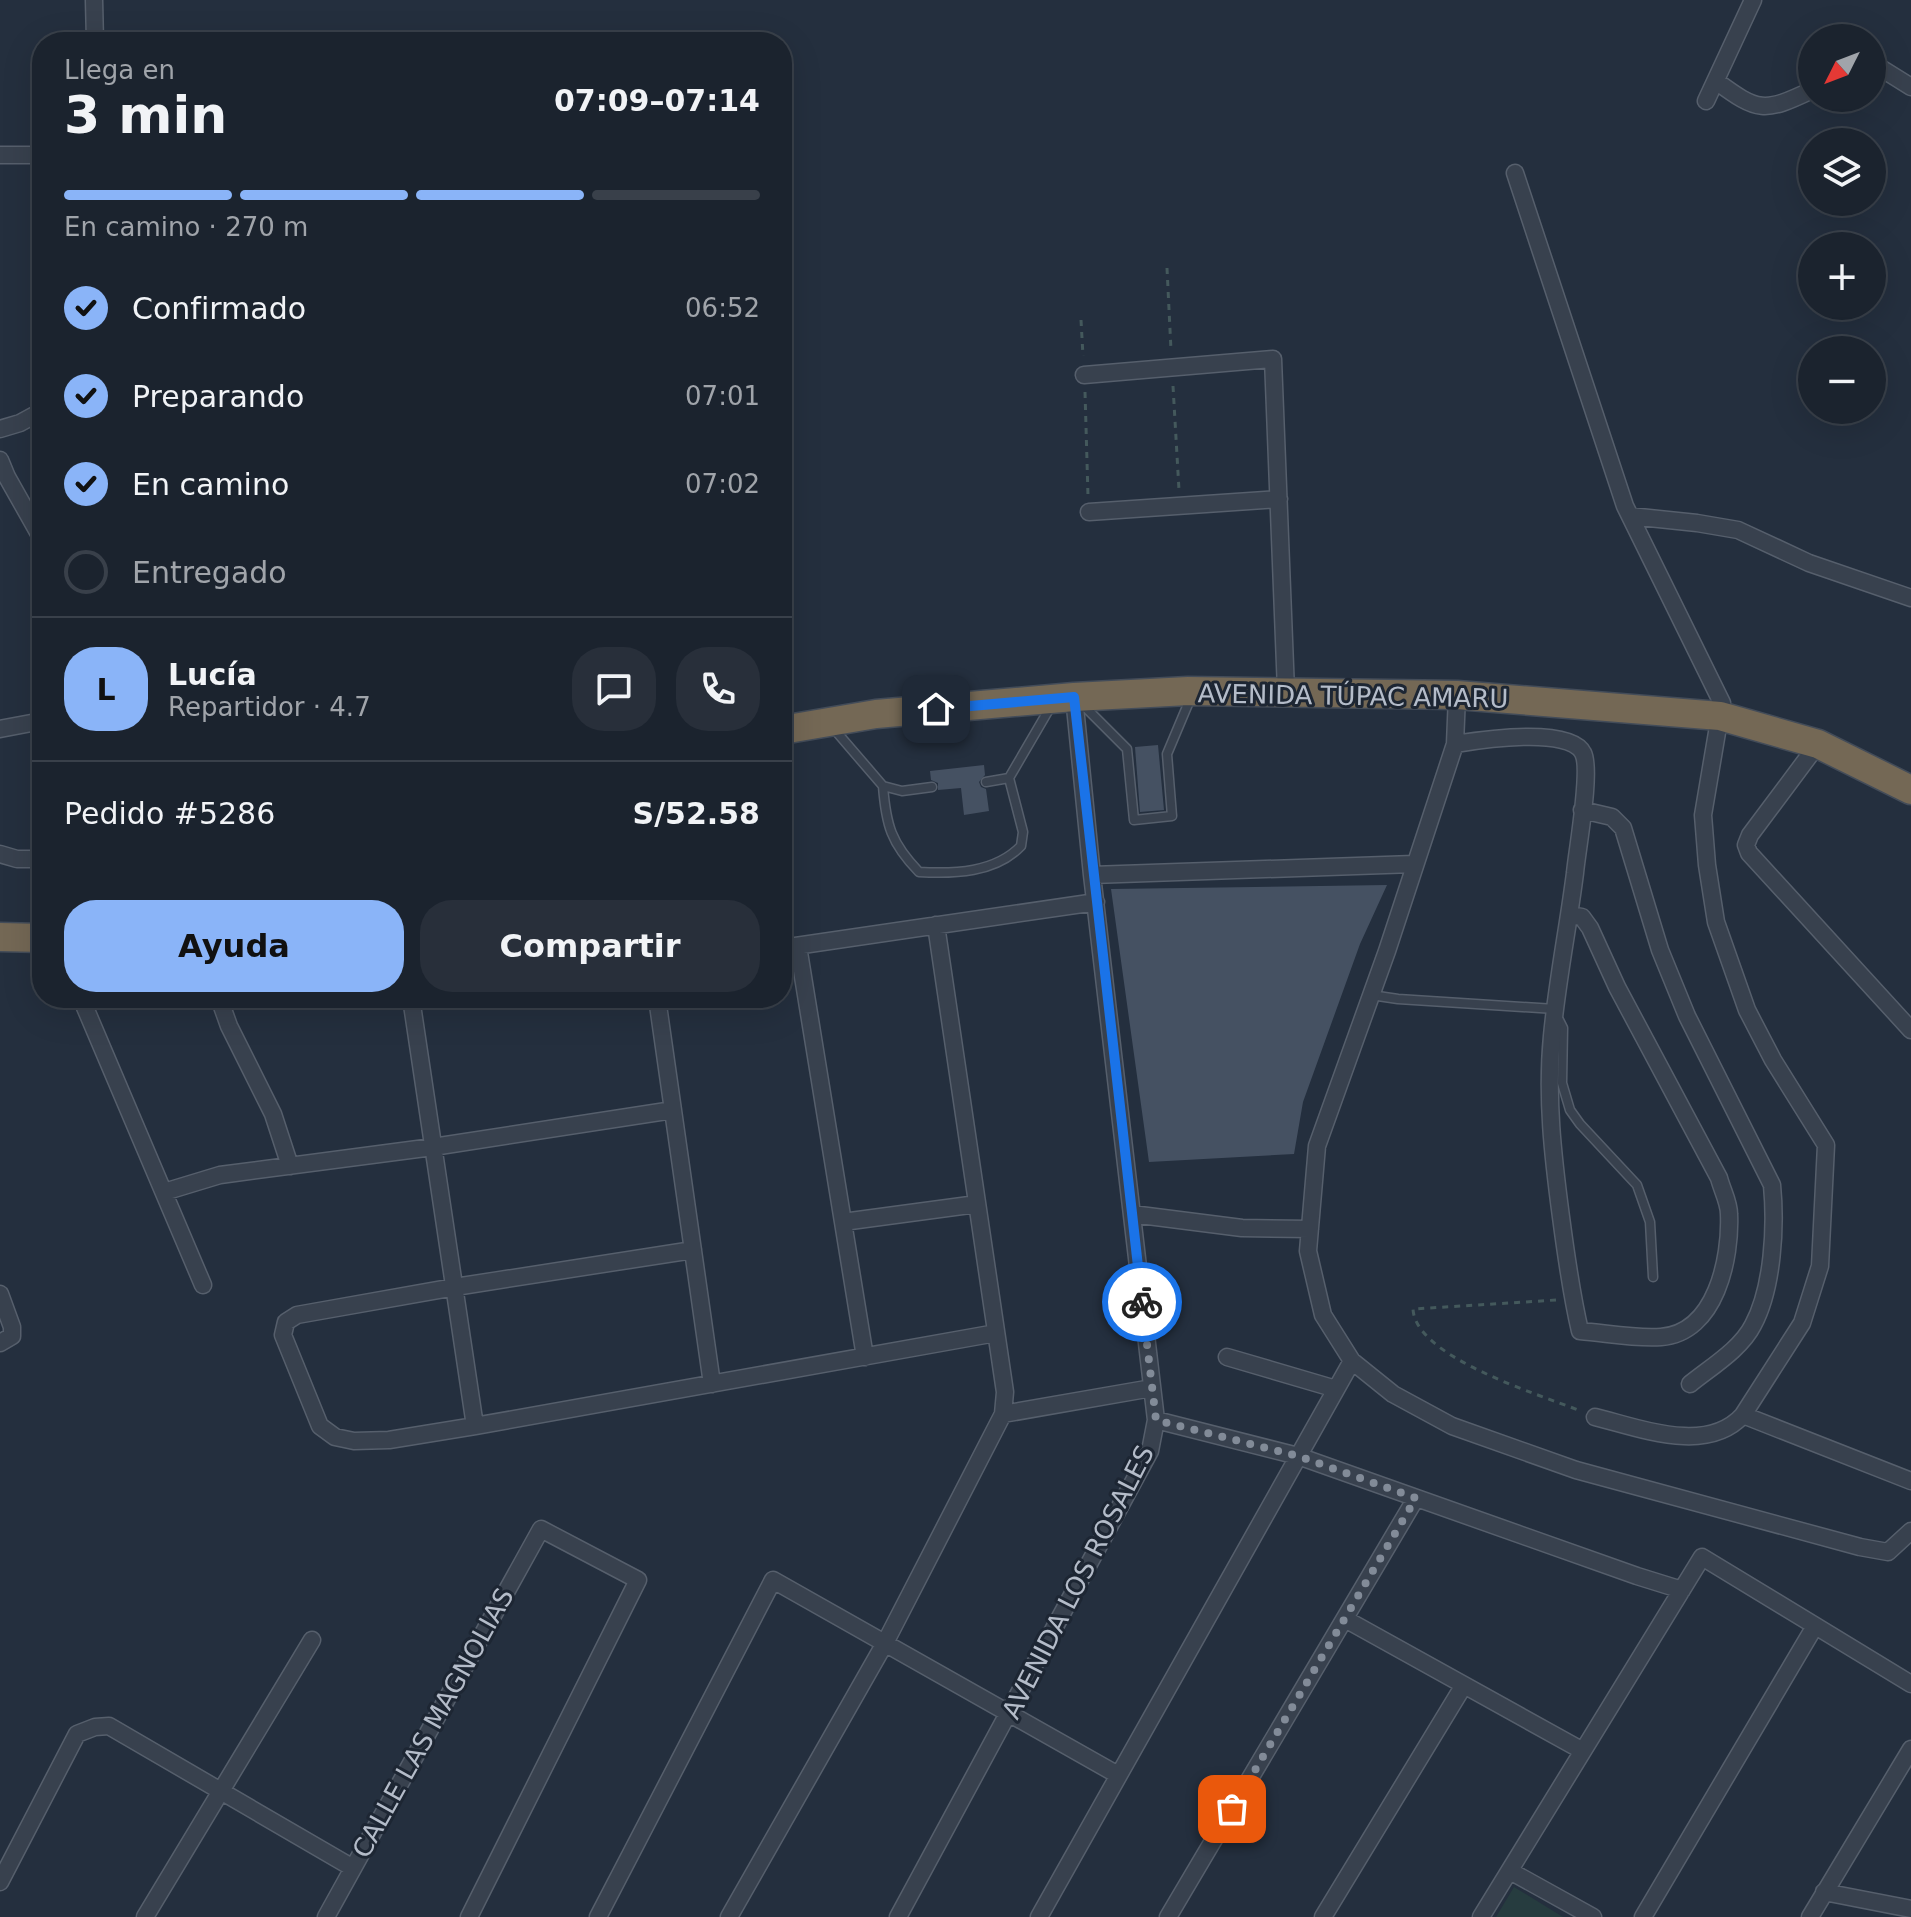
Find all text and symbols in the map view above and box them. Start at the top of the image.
north arrow [1798,24,1886,112]
map controls [1798,24,1886,424]
text: Llega en [64,55,175,85]
text: 07:09–07:14 [554,83,760,118]
text: 3 min [64,85,227,145]
button: layers [1798,128,1886,216]
text: En camino · 270 m [64,212,308,242]
button: + [1798,232,1886,320]
icon: check [64,286,108,330]
text: Confirmado [132,291,306,326]
text: 06:52 [685,293,760,323]
button: − [1798,336,1886,424]
icon: check [64,374,108,418]
text: Preparando [132,379,304,414]
text: 07:01 [685,381,760,411]
icon: check [64,462,108,506]
text: En camino [132,467,289,502]
text: 07:02 [685,469,760,499]
text: Entregado [132,555,287,590]
button: chat [572,647,656,731]
button: phone [676,647,760,731]
text: Lucía [168,657,257,692]
text: L [96,672,116,707]
pin [902,675,970,743]
street label: AVENIDA TÚPAC AMARU [1197,677,1509,714]
icon: home [914,687,958,731]
text: Repartidor · 4.7 [168,692,371,722]
text: Pedido #5286 [64,796,275,831]
text: S/52.58 [633,796,760,831]
button: Ayuda [64,900,404,992]
button: Compartir [420,900,760,992]
courier [1102,1262,1182,1342]
icon: bike [1120,1280,1164,1324]
street label: AVENIDA LOS ROSALES [996,1440,1160,1724]
street label: CALLE LAS MAGNOLIAS [346,1583,520,1863]
pin [1198,1775,1266,1843]
icon: bag [1210,1787,1254,1831]

